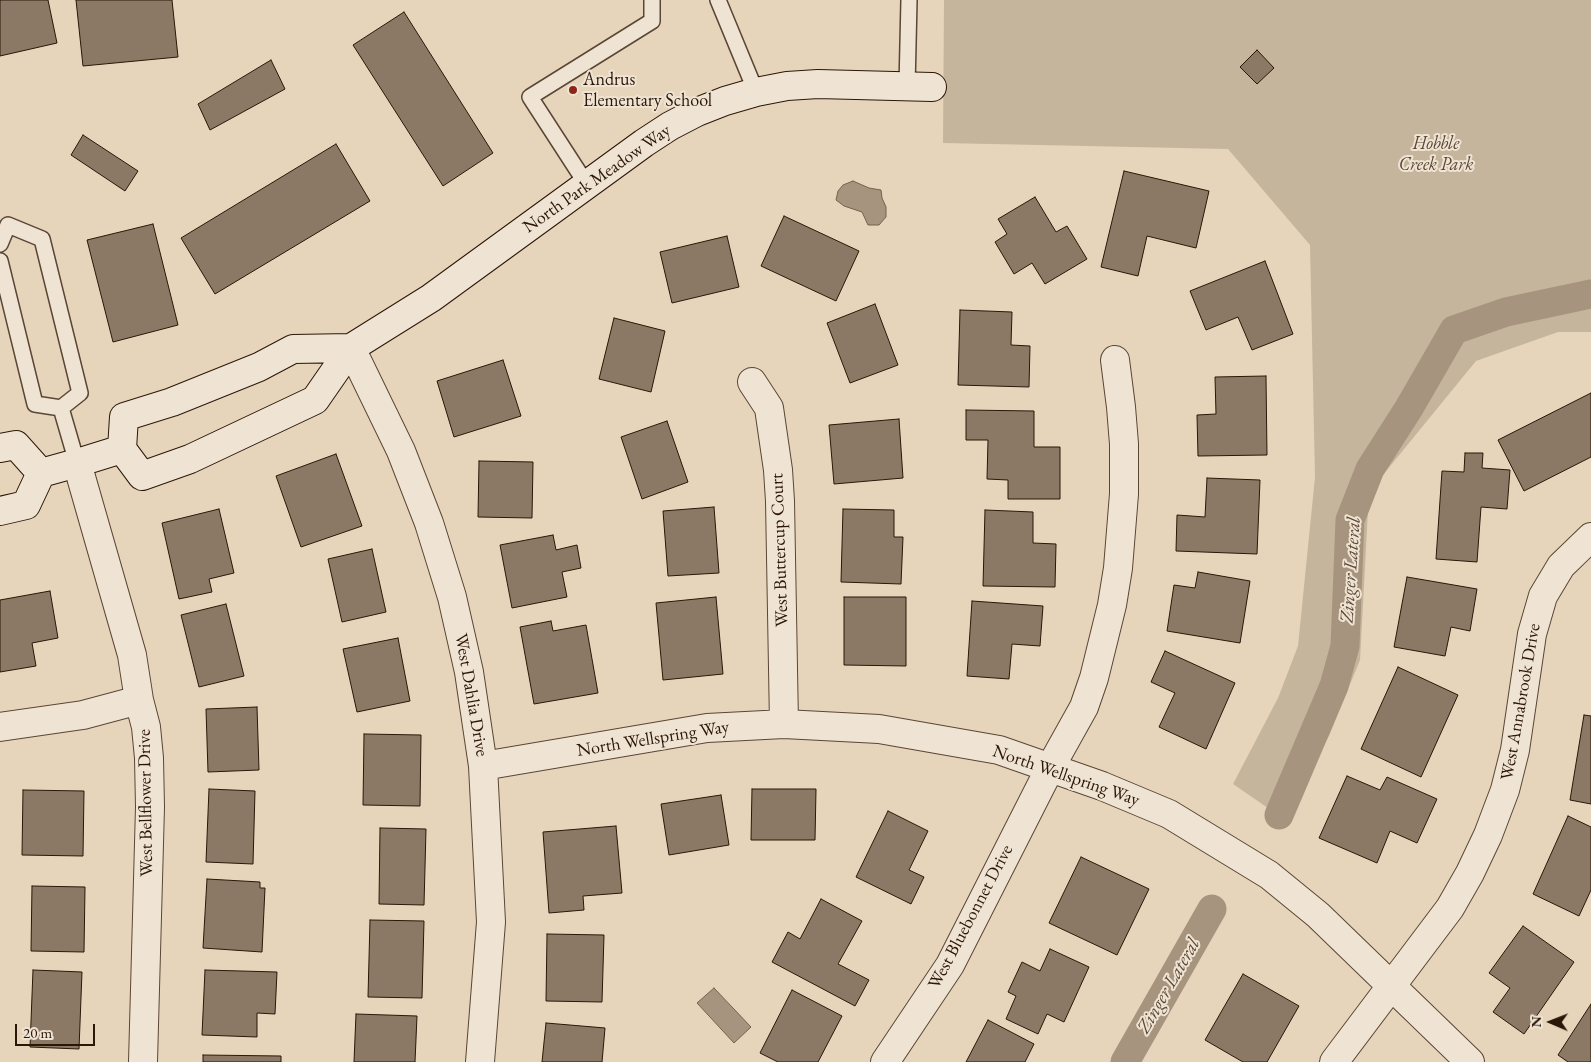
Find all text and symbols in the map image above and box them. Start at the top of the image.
place label: Andrus Elementary School [583,69,712,112]
marker: Andrus Elementary School [567,84,579,96]
street label: North Park Meadow Way [519,120,675,238]
park label: Hobble Creek Park [1399,133,1473,176]
street label: West Buttercup Court [767,473,793,627]
water label: Zinger Lateral [1336,516,1366,624]
street label: West Annabrook Drive [1497,622,1545,782]
street label: West Dahlia Drive [450,632,492,758]
street label: North Wellspring Way [575,716,731,762]
street label: West Bellflower Drive [134,729,158,877]
street label: North Wellspring Way [990,741,1142,811]
street label: West Bluebonnet Drive [924,841,1018,993]
water label: Zinger Lateral [1133,934,1205,1038]
north arrow [1526,997,1576,1047]
scale bar [18,1014,98,1046]
text: N [1527,1016,1545,1028]
text: 20 m [23,1023,52,1042]

